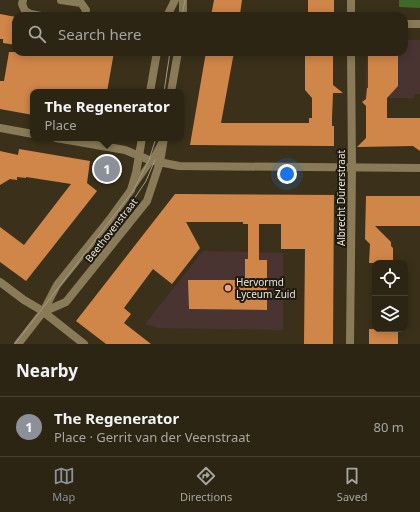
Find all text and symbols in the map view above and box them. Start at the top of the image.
search box [12,12,408,56]
icon: search [26,23,48,45]
text: Search here [58,24,141,44]
popup [30,89,184,141]
text: The Regenerator [44,96,170,116]
text: Place [44,116,77,134]
street label: Albrecht Dürerstraat [334,150,348,246]
pin: 1 [94,154,120,184]
your location [277,164,297,184]
street label: Beethovenstraat [82,195,141,265]
map controls [372,260,408,332]
button: locate [372,260,408,296]
place label: Hervormd Lyceum Zuid [236,275,296,301]
marker: Hervormd Lyceum Zuid [223,283,233,293]
button: layers [372,296,408,332]
text: Nearby [16,359,78,382]
text: The Regenerator [54,408,179,428]
text: 1 [25,418,33,436]
text: 80 m [374,418,404,436]
text: Place · Gerrit van der Veenstraat [54,428,250,446]
tab: Map [52,465,75,504]
tab: Directions [180,465,232,504]
tab: Saved [337,465,368,504]

